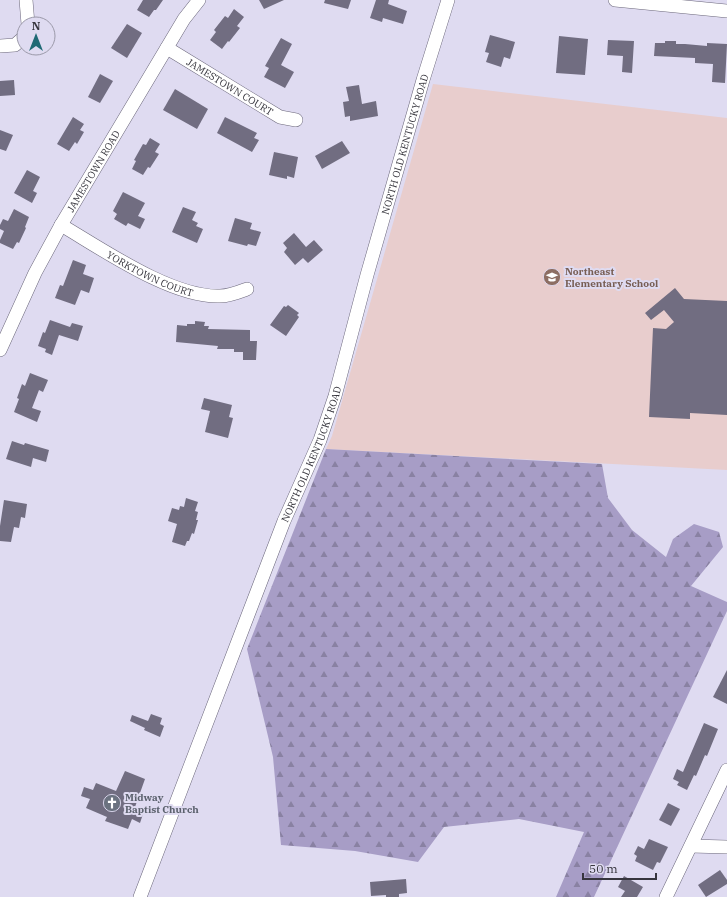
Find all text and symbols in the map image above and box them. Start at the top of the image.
north arrow [16,16,56,56]
text: N [32,19,41,33]
street label: JAMESTOWN COURT [184,56,276,119]
street label: NORTH OLD KENTUCKY ROAD [379,72,431,216]
street label: JAMESTOWN ROAD [64,128,123,215]
street label: YORKTOWN COURT [104,248,195,300]
place label: Northeast Elementary School [565,265,658,290]
school or university icon: Northeast Elementary School [542,267,562,287]
street label: NORTH OLD KENTUCKY ROAD [278,385,344,524]
place label: Midway Baptist Church [125,791,199,816]
church icon: Midway Baptist Church [102,793,122,813]
scale bar [583,855,656,881]
text: 50 m [589,861,618,876]

